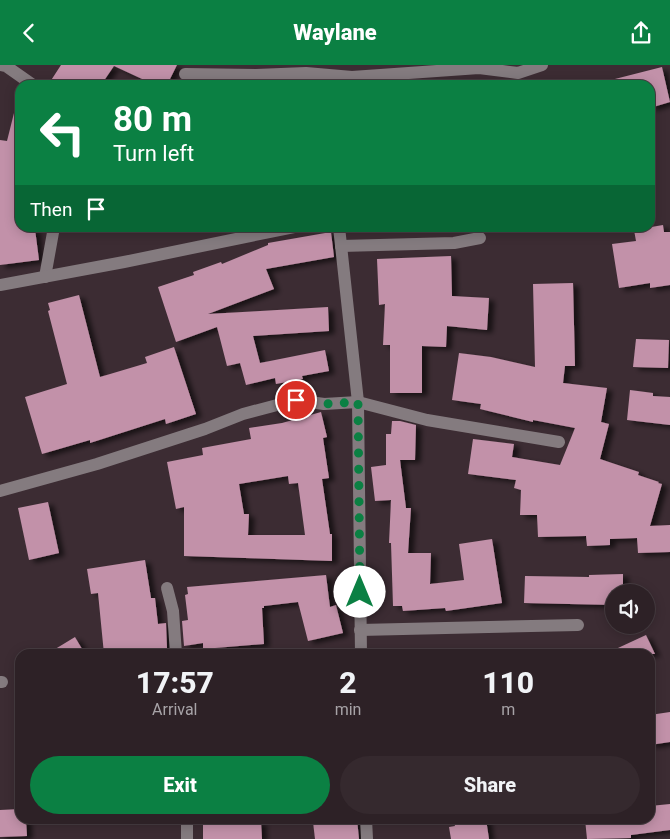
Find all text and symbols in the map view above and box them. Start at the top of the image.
icon: back [15,19,43,47]
icon: share [627,19,655,47]
text: Waylane [293,20,377,45]
text: 80 m [113,99,192,140]
icon: left [30,100,95,165]
text: Turn left [113,141,194,166]
icon: arrive [82,195,110,223]
text: Then [30,198,72,221]
pin [275,379,317,421]
icon: arrive [282,386,310,414]
position arrow [333,565,385,617]
map controls [605,584,655,634]
button: sound [605,584,655,634]
text: 17:57 [136,665,214,700]
text: 2 [339,665,357,700]
text: 110 [482,665,534,700]
text: Arrival [152,700,198,719]
text: min [335,700,361,719]
text: m [501,700,515,719]
button: Exit [30,756,330,814]
button: Share [340,756,640,814]

